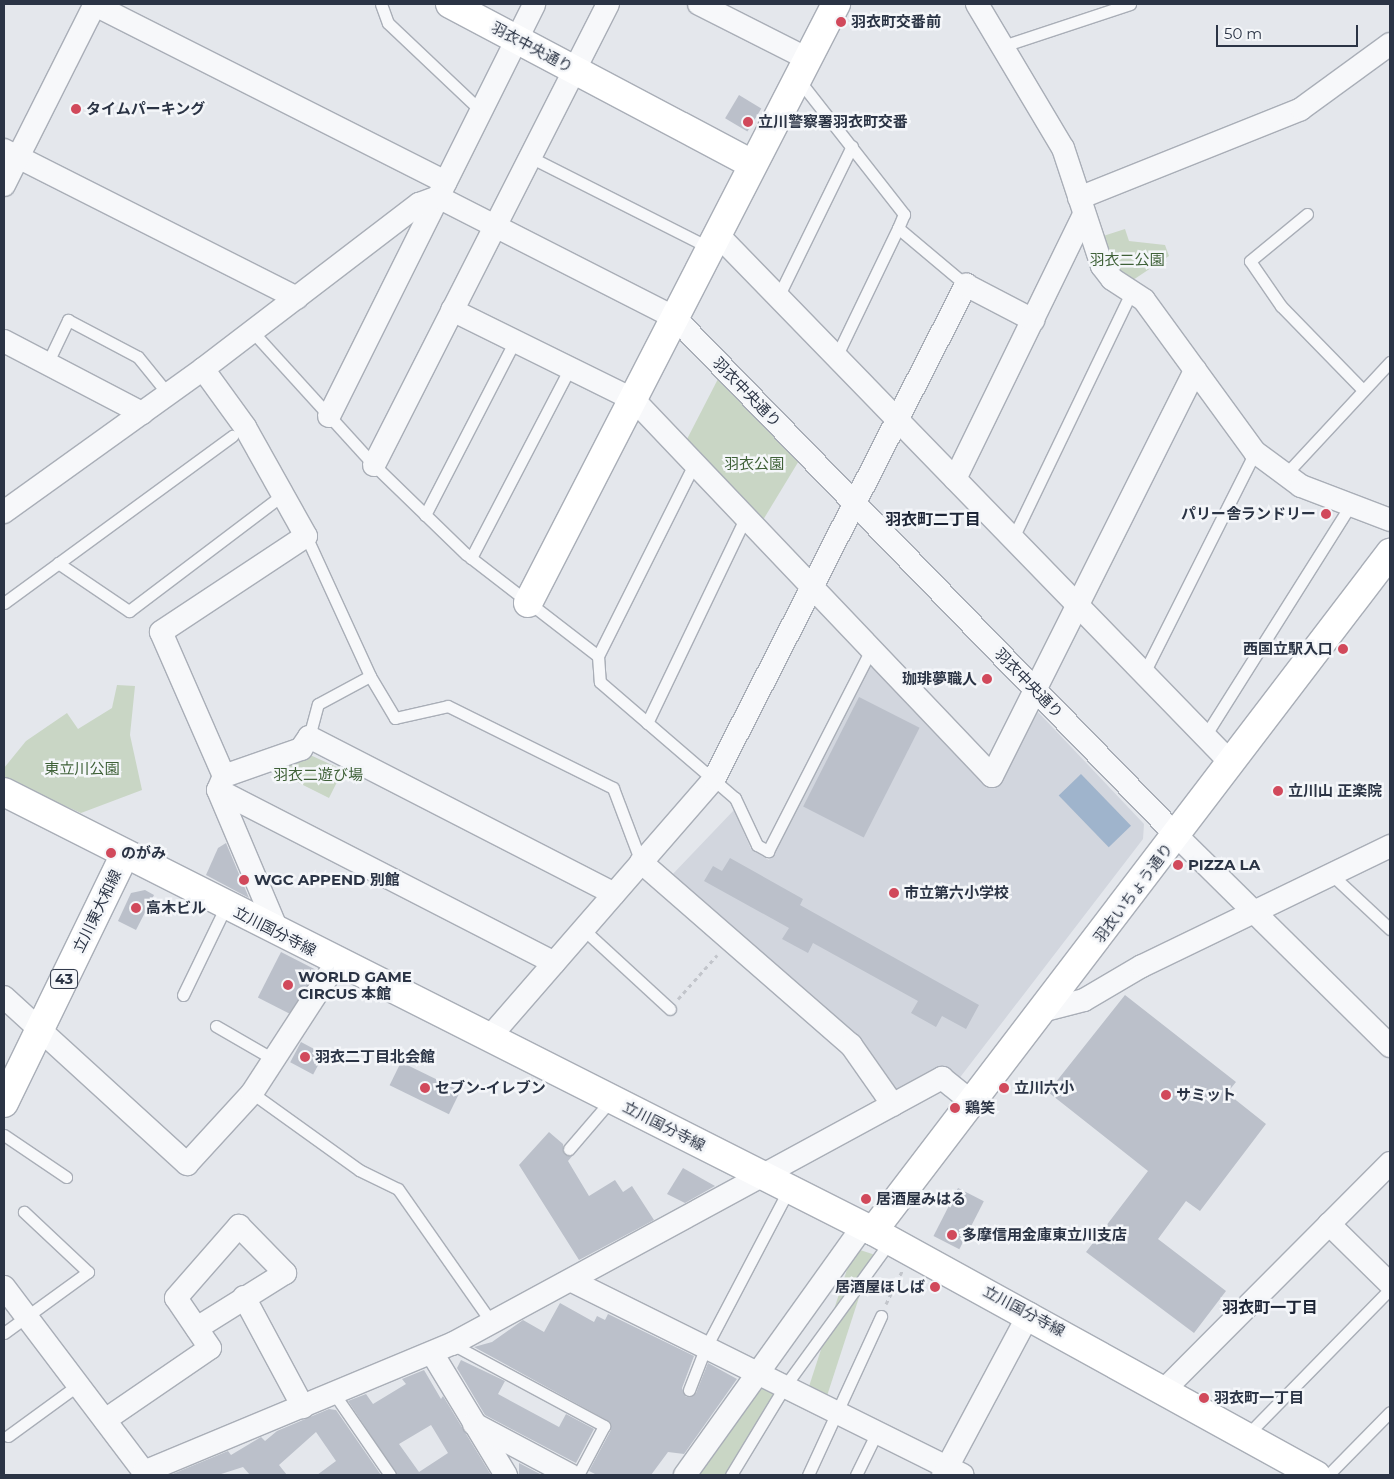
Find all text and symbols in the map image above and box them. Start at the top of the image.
place label: 羽衣町交番前 [851,13,941,31]
scale bar [1219,15,1362,47]
marker: 羽衣町交番前 [835,16,847,28]
street label: 羽衣中央通り [488,18,576,76]
text: 50 m [1224,24,1262,43]
place label: タイムパーキング [86,100,206,118]
marker: タイムパーキング [70,103,82,115]
place label: 立川警察署羽衣町交番 [758,113,908,131]
marker: 立川警察署羽衣町交番 [742,116,754,128]
park label: 羽衣二公園 [1090,251,1164,269]
street label: 羽衣中央通り [709,353,785,431]
park label: 羽衣公園 [724,455,784,473]
place label: パリー舎ランドリー [1181,505,1316,523]
marker: パリー舎ランドリー [1320,508,1332,520]
district label: 羽衣町二丁目 [885,510,981,530]
place label: 西国立駅入口 [1243,640,1333,658]
marker: 西国立駅入口 [1337,643,1349,655]
street label: 羽衣中央通り [991,644,1067,722]
place label: 珈琲夢職人 [902,670,977,688]
marker: 珈琲夢職人 [981,673,993,685]
park label: 東立川公園 [45,760,119,778]
park label: 羽衣二遊び場 [273,766,363,784]
place label: 立川山 正楽院 [1288,782,1382,800]
marker: 立川山 正楽院 [1272,785,1284,797]
street label: 羽衣いちょう通り [1090,840,1176,946]
place label: のがみ [121,844,166,862]
marker: のがみ [105,847,117,859]
place label: PIZZA LA [1188,856,1260,874]
marker: PIZZA LA [1172,859,1184,871]
street label: 立川東大和線 [69,867,125,955]
place label: WGC APPEND 別館 [254,871,400,889]
marker: WGC APPEND 別館 [238,874,250,886]
place label: 市立第六小学校 [904,884,1009,902]
marker: 市立第六小学校 [888,887,900,899]
place label: 高木ビル [146,899,206,917]
marker: 高木ビル [130,902,142,914]
street label: 立川国分寺線 [231,903,319,959]
place label: WORLD GAME CIRCUS 本館 [298,967,412,1002]
road number: 43 [49,968,79,991]
marker: WORLD GAME CIRCUS 本館 [282,979,294,991]
place label: 羽衣二丁目北会館 [315,1048,435,1066]
marker: 羽衣二丁目北会館 [299,1051,311,1063]
place label: セブン-イレブン [435,1079,546,1097]
place label: 立川六小 [1014,1079,1074,1097]
marker: セブン-イレブン [419,1082,431,1094]
marker: 立川六小 [998,1082,1010,1094]
place label: サミット [1176,1086,1236,1104]
marker: サミット [1160,1089,1172,1101]
street label: 立川国分寺線 [620,1098,708,1154]
place label: 鶏笑 [965,1099,995,1117]
marker: 鶏笑 [949,1102,961,1114]
place label: 居酒屋みはる [876,1190,966,1208]
marker: 居酒屋みはる [860,1193,872,1205]
place label: 多摩信用金庫東立川支店 [962,1226,1127,1244]
marker: 多摩信用金庫東立川支店 [946,1229,958,1241]
place label: 居酒屋ほしば [835,1278,925,1296]
marker: 居酒屋ほしば [929,1281,941,1293]
street label: 立川国分寺線 [980,1282,1068,1340]
district label: 羽衣町一丁目 [1222,1298,1318,1318]
place label: 羽衣町一丁目 [1214,1389,1304,1407]
marker: 羽衣町一丁目 [1198,1392,1210,1404]

